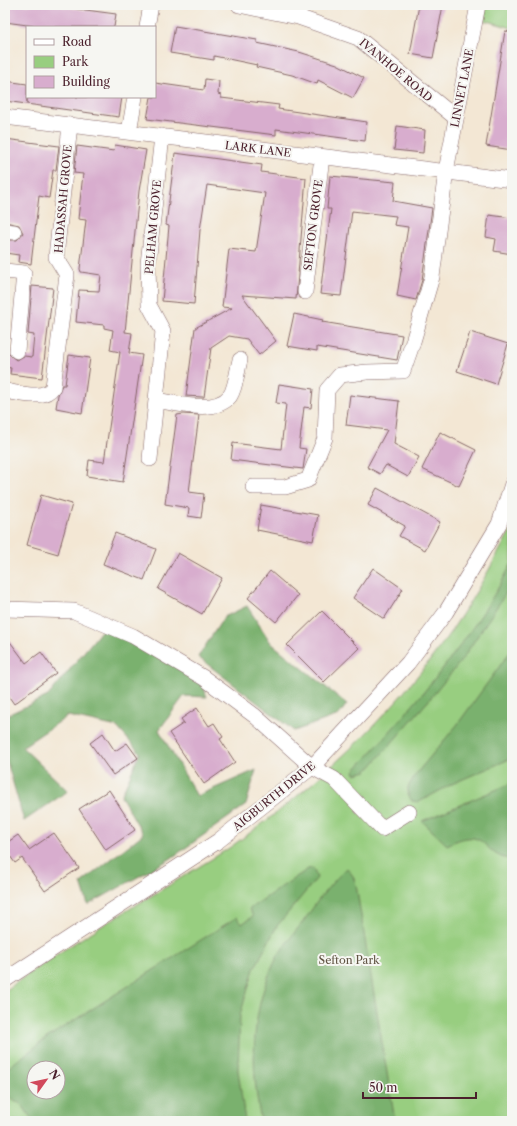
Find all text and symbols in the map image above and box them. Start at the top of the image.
legend [26,26,156,98]
text: Road [62,34,92,49]
street label: IVANHOE ROAD [357,35,435,105]
street label: LINNET LANE [447,47,477,129]
text: Park [62,54,89,69]
text: Building [62,74,110,89]
street label: LARK LANE [224,138,292,160]
street label: HADASSAH GROVE [51,144,75,254]
street label: SEFTON GROVE [300,178,326,271]
street label: PELHAM GROVE [142,179,164,275]
street label: AIGBURTH DRIVE [229,758,318,834]
park label: Sefton Park [319,953,380,967]
north arrow [26,1060,66,1100]
text: N [46,1067,63,1083]
scale bar [363,1074,476,1100]
text: 50 m [369,1080,398,1095]

